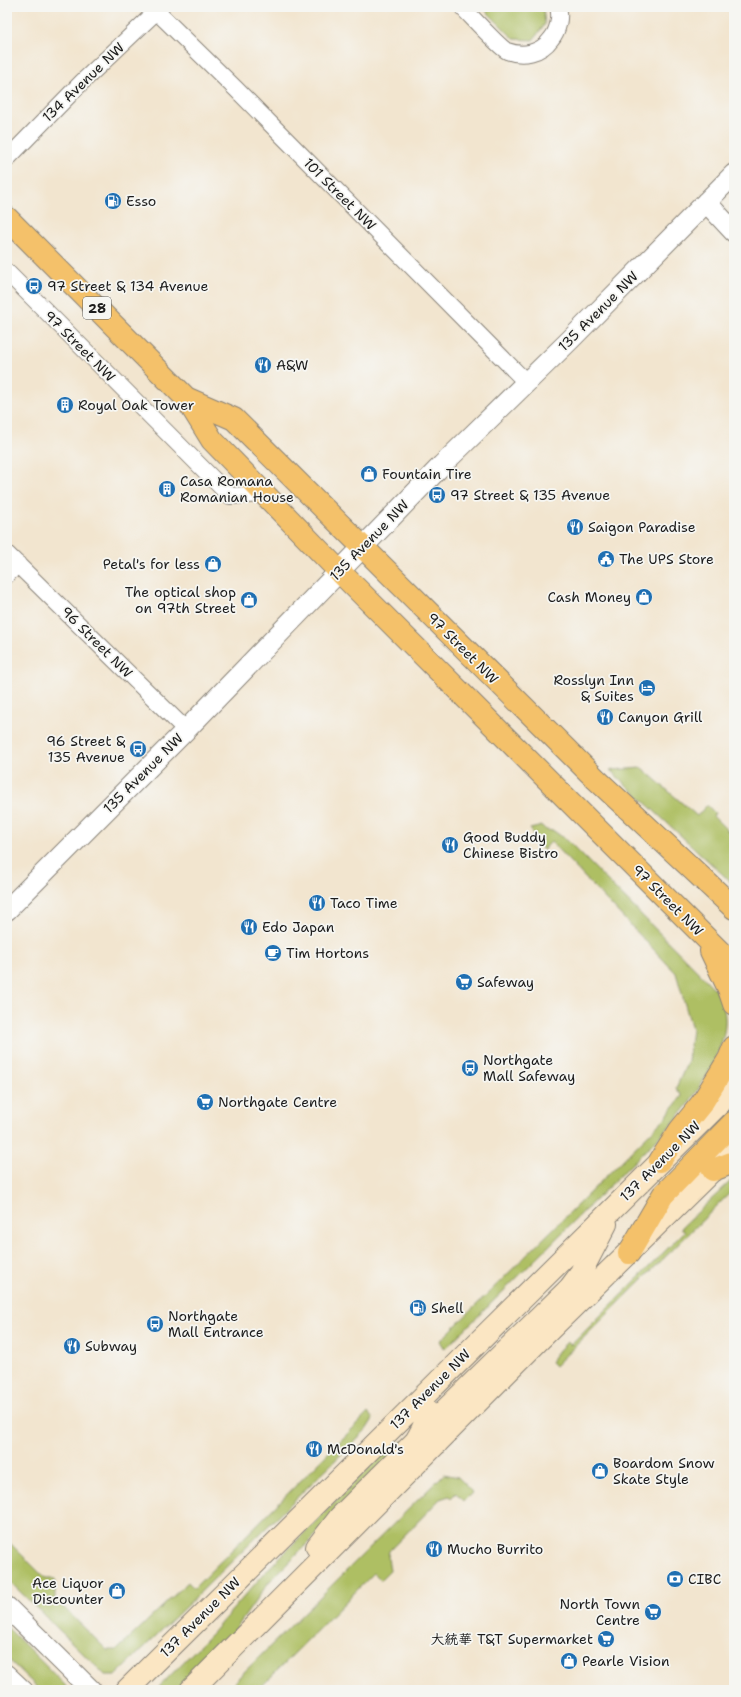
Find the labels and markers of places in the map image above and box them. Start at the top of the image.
fuel station icon: Esso [103,191,123,211]
place label: Esso [126,192,156,210]
bus stop icon: 97 Street & 134 Avenue [24,276,44,296]
place label: 97 Street & 134 Avenue [47,277,208,295]
restaurant icon: A&W [253,355,273,375]
place label: A&W [276,356,308,374]
building icon: Royal Oak Tower [55,395,75,415]
place label: Royal Oak Tower [78,396,195,414]
shop icon: Fountain Tire [359,464,379,484]
place label: Fountain Tire [382,465,472,483]
place label: Casa Romana Romanian House [180,472,294,506]
building icon: Casa Romana Romanian House [157,479,177,499]
bus stop icon: 97 Street & 135 Avenue [427,485,447,505]
place label: 97 Street & 135 Avenue [450,486,610,504]
restaurant icon: Saigon Paradise [565,517,585,537]
place label: Saigon Paradise [588,518,696,536]
public building icon: The UPS Store [596,549,616,569]
place label: The UPS Store [619,550,714,568]
shop icon: Petal's for less [203,554,223,574]
place label: Petal's for less [103,555,200,573]
place label: The optical shop on 97th Street [125,583,236,617]
shop icon: Cash Money [634,587,654,607]
place label: Cash Money [547,588,631,606]
shop icon: The optical shop on 97th Street [239,590,259,610]
place label: Rosslyn Inn & Suites [553,671,634,705]
hotel icon: Rosslyn Inn & Suites [637,678,657,698]
restaurant icon: Canyon Grill [595,707,615,727]
place label: Canyon Grill [618,708,703,726]
place label: 96 Street & 135 Avenue [46,732,125,766]
bus stop icon: 96 Street & 135 Avenue [128,739,148,759]
place label: Good Buddy Chinese Bistro [463,828,558,862]
restaurant icon: Good Buddy Chinese Bistro [440,835,460,855]
restaurant icon: Taco Time [307,893,327,913]
place label: Taco Time [330,894,398,912]
restaurant icon: Edo Japan [239,917,259,937]
place label: Edo Japan [262,918,335,936]
cafe icon: Tim Hortons [263,943,283,963]
place label: Tim Hortons [286,944,369,962]
supermarket icon: Safeway [454,972,474,992]
place label: Safeway [477,973,534,991]
place label: Northgate Mall Safeway [483,1051,575,1085]
bus stop icon: Northgate Mall Safeway [460,1058,480,1078]
supermarket icon: Northgate Centre [195,1092,215,1112]
place label: Northgate Centre [218,1093,337,1111]
fuel station icon: Shell [408,1298,428,1318]
place label: Shell [431,1299,464,1317]
place label: Northgate Mall Entrance [168,1307,264,1341]
bus stop icon: Northgate Mall Entrance [145,1314,165,1334]
restaurant icon: Subway [62,1336,82,1356]
place label: Subway [85,1337,137,1355]
restaurant icon: McDonald's [304,1439,324,1459]
place label: McDonald's [327,1440,404,1458]
place label: Boardom Snow Skate Style [613,1454,715,1488]
shop icon: Boardom Snow Skate Style [590,1461,610,1481]
restaurant icon: Mucho Burrito [424,1539,444,1559]
place label: Mucho Burrito [447,1540,543,1558]
bank icon: CIBC [665,1569,685,1589]
place label: CIBC [688,1570,721,1588]
place label: Ace Liquor Discounter [32,1574,104,1608]
shop icon: Ace Liquor Discounter [107,1581,127,1601]
place label: North Town Centre [560,1595,640,1629]
supermarket icon: North Town Centre [643,1602,663,1622]
supermarket icon: 大統華 T&T Supermarket [596,1629,616,1649]
place label: 大統華 T&T Supermarket [430,1630,593,1648]
shop icon: Pearle Vision [559,1651,579,1671]
place label: Pearle Vision [582,1652,670,1670]

